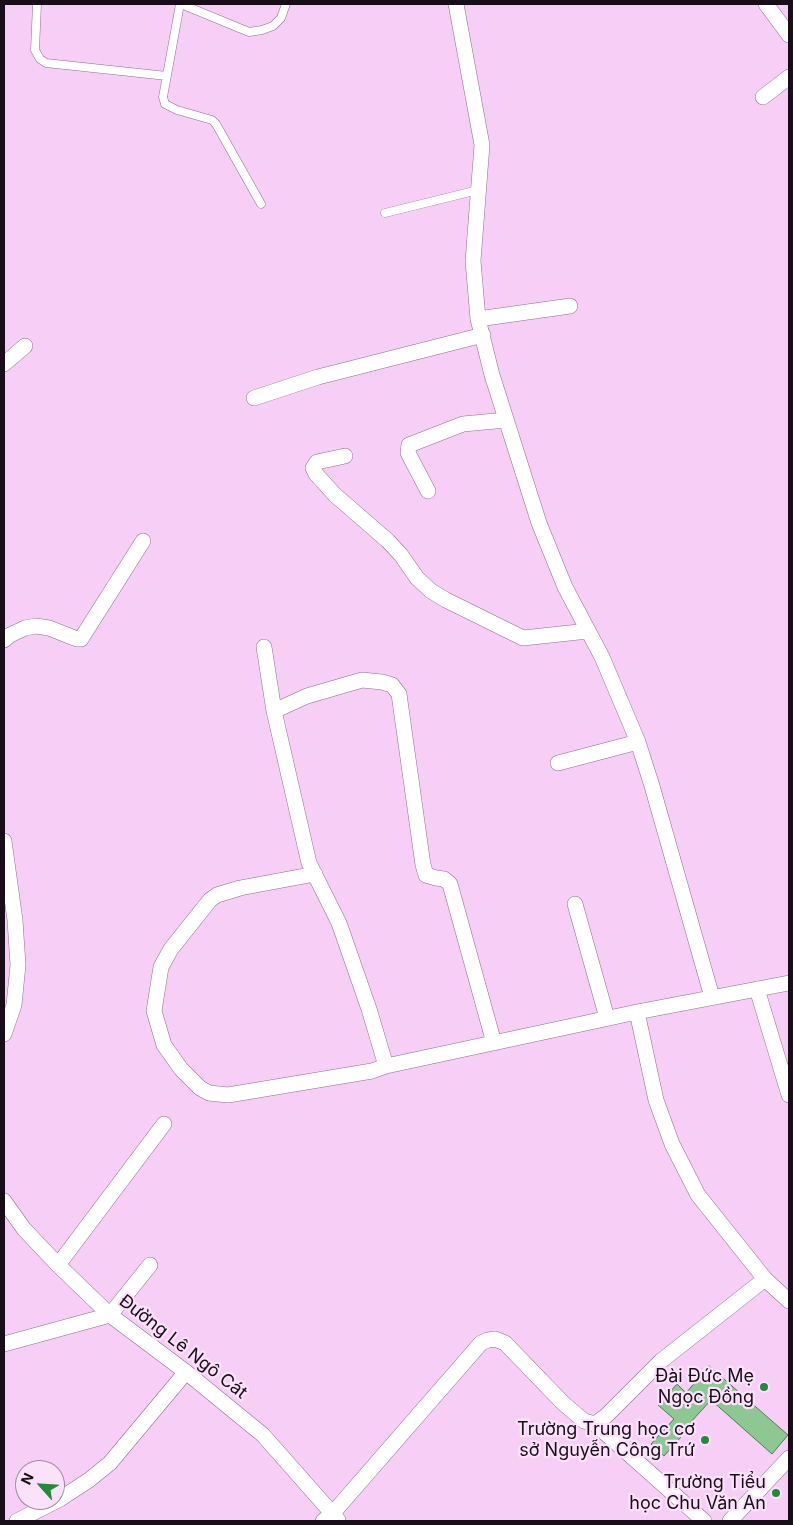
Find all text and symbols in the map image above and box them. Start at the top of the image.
street label: Đường Lê Ngô Cát [115,1290,251,1404]
place label: Đài Đức Mẹ Ngọc Đồng [655,1366,754,1408]
marker: Đài Đức Mẹ Ngọc Đồng [758,1381,770,1393]
place label: Trường Trung học cơ sở Nguyễn Công Trứ [517,1419,695,1462]
marker: Trường Trung học cơ sở Nguyễn Công Trứ [699,1434,711,1446]
north arrow [15,1460,65,1510]
text: N [17,1470,37,1487]
place label: Trường Tiểu học Chu Văn An [629,1472,766,1515]
marker: Trường Tiểu học Chu Văn An [770,1487,782,1499]

